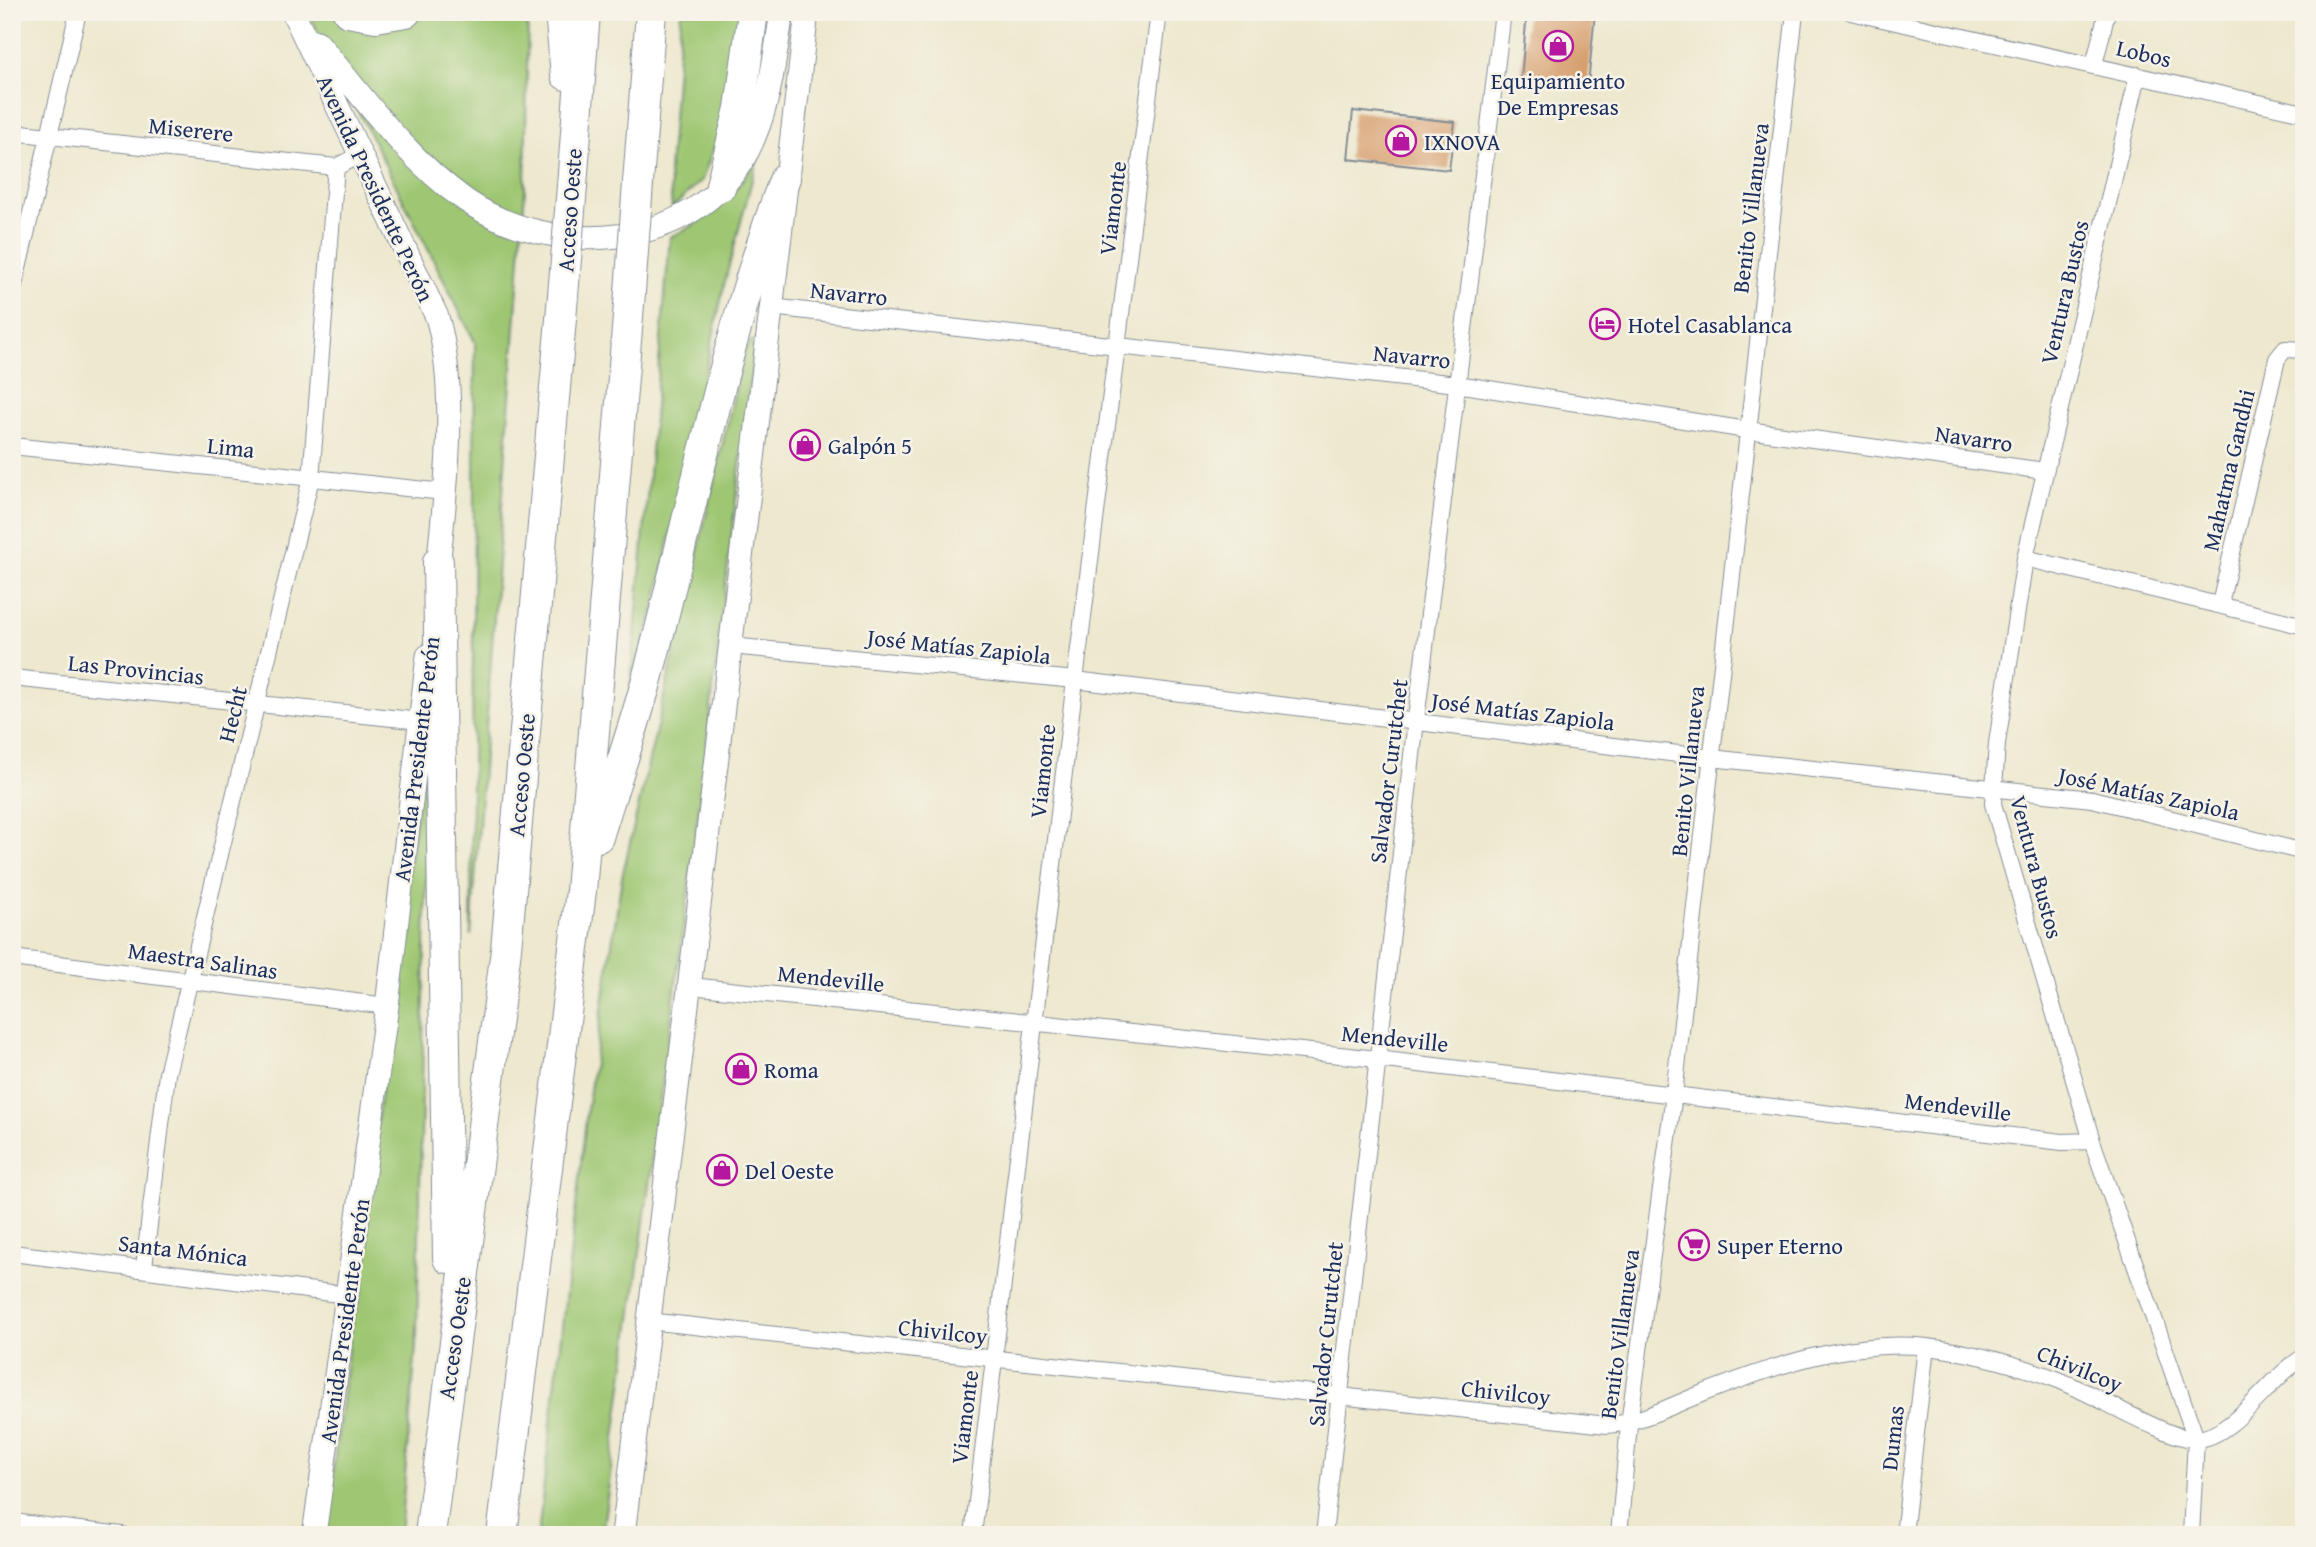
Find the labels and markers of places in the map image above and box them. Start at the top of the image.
shop icon: Equipamiento De Empresas [1541,29,1575,63]
place label: Equipamiento De Empresas [1491,64,1625,123]
shop icon: IXNOVA [1384,124,1418,158]
place label: IXNOVA [1424,125,1500,158]
hotel icon: Hotel Casablanca [1588,307,1622,341]
place label: Hotel Casablanca [1628,308,1792,341]
shop icon: Galpón 5 [788,428,822,462]
place label: Galpón 5 [828,429,912,462]
shop icon: Roma [724,1052,758,1086]
place label: Roma [764,1053,819,1086]
shop icon: Del Oeste [705,1153,739,1187]
place label: Del Oeste [745,1154,834,1187]
supermarket icon: Super Eterno [1677,1228,1711,1262]
place label: Super Eterno [1717,1229,1843,1262]

